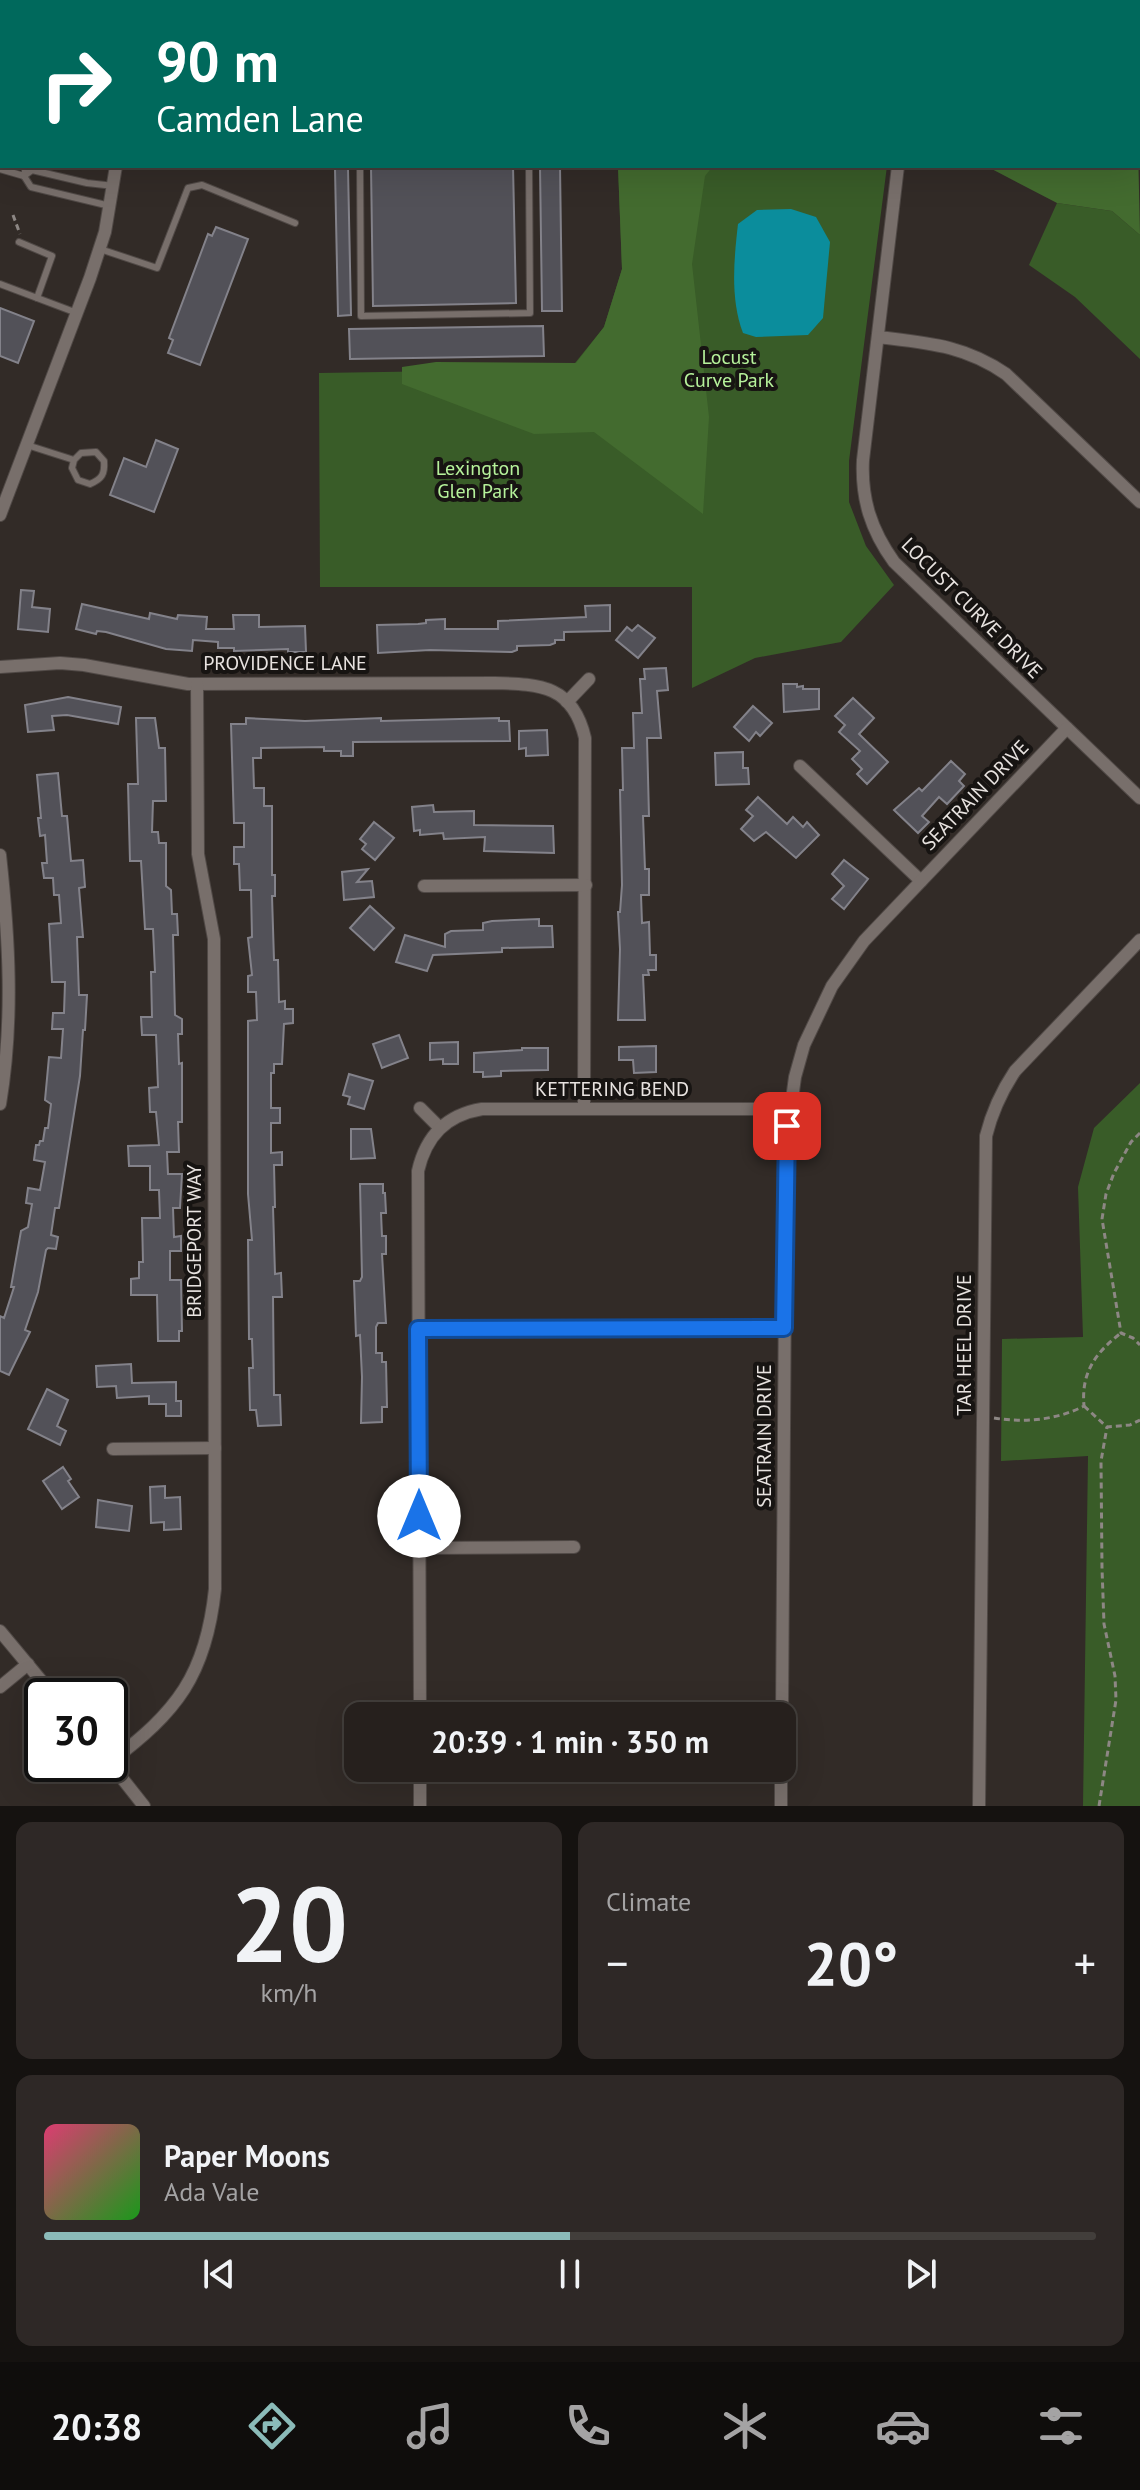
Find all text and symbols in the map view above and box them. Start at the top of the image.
text: 90 m [156,25,279,97]
icon: right [24,32,128,136]
text: Camden Lane [156,95,364,142]
park label: Locust Curve Park [684,344,775,393]
park label: Lexington Glen Park [436,455,520,504]
street label: LOCUST CURVE DRIVE [896,532,1048,684]
street label: PROVIDENCE LANE [203,650,367,676]
street label: SEATRAIN DRIVE [916,734,1034,856]
street label: KETTERING BEND [535,1076,689,1102]
pin [753,1092,821,1160]
icon: arrive [765,1104,809,1148]
street label: BRIDGEPORT WAY [181,1163,207,1318]
street label: TAR HEEL DRIVE [951,1274,977,1416]
street label: SEATRAIN DRIVE [751,1364,777,1508]
position arrow [377,1474,461,1558]
speed limit sign: 30 [24,1678,128,1782]
text: 20:39 · 1 min · 350 m [431,1722,709,1761]
text: 20 [230,1856,348,1991]
text: Climate [606,1885,691,1918]
text: 20° [804,1924,898,2002]
text: − [606,1934,628,1991]
text: + [1074,1934,1096,1991]
text: km/h [261,1976,318,2009]
text: Paper Moons [164,2136,330,2175]
text: Ada Vale [164,2175,259,2208]
icon: previous [197,2252,241,2296]
icon: pause [548,2252,592,2296]
icon: next [899,2252,943,2296]
icon: directions [244,2398,300,2454]
icon: music [402,2398,458,2454]
icon: phone [560,2398,616,2454]
icon: climate [717,2398,773,2454]
icon: car [875,2398,931,2454]
icon: filters [1033,2398,1089,2454]
text: 20:38 [51,2403,142,2450]

